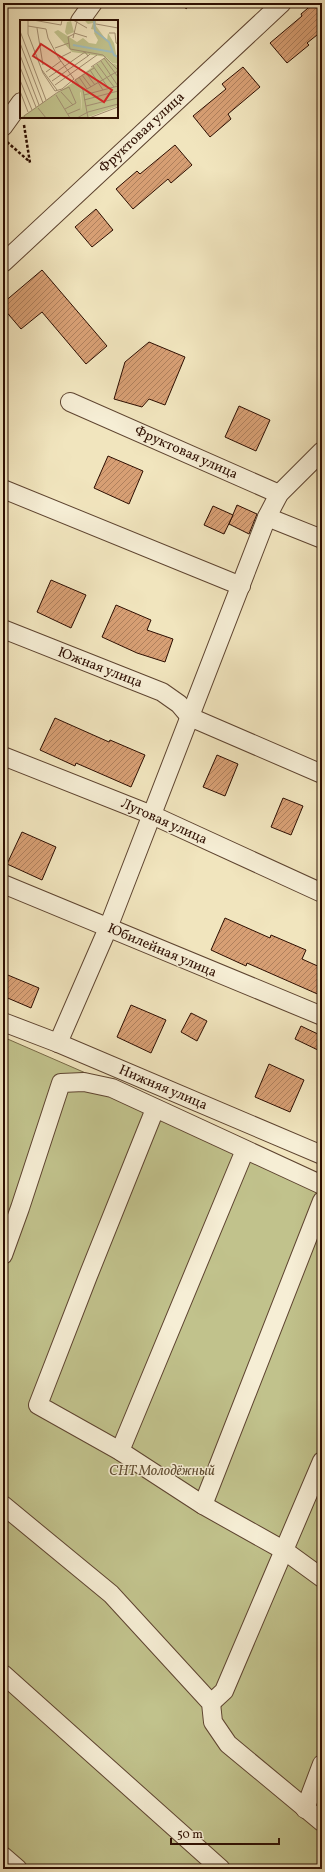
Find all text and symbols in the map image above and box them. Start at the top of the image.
inset map [20,20,118,118]
street label: Фруктовая улица [95,88,189,178]
street label: Фруктовая улица [131,422,241,484]
street label: Южная улица [55,643,145,693]
street label: Луговая улица [118,794,210,850]
street label: Юбилейная улица [104,919,220,983]
street label: Нижняя улица [116,1061,210,1115]
park label: СНТ Молодёжный [109,1462,215,1481]
scale bar [171,1820,279,1846]
text: 50 m [177,1827,203,1843]

